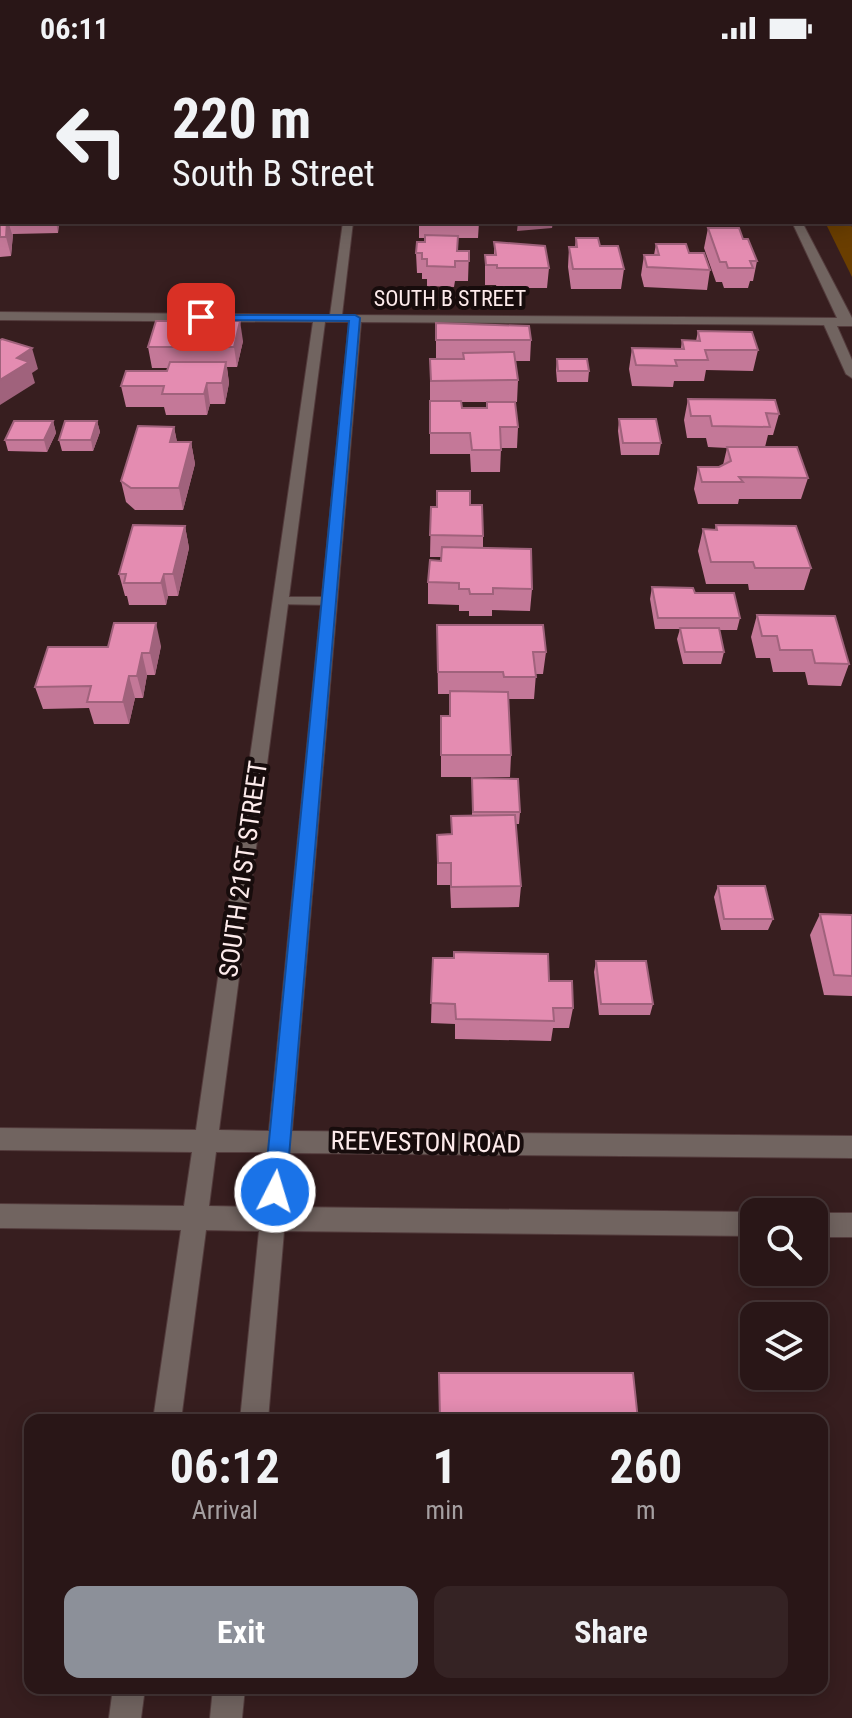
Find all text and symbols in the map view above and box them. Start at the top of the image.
text: 06:11 [40,11,109,46]
text: 220 m [172,86,311,152]
icon: left [40,88,144,192]
text: South B Street [172,153,375,195]
pin [167,283,235,351]
street label: SOUTH B STREET [374,286,526,311]
icon: arrive [179,295,223,339]
street label: SOUTH 21ST STREET [213,759,273,979]
street label: REEVESTON ROAD [330,1125,522,1159]
position arrow [233,1150,317,1234]
map controls [740,1198,828,1390]
button: search [740,1198,828,1286]
button: layers [740,1302,828,1390]
text: 06:12 [170,1438,280,1495]
text: 1 [433,1438,457,1495]
text: 260 [609,1438,682,1495]
text: Arrival [192,1495,258,1525]
text: min [426,1495,464,1525]
text: m [636,1495,656,1525]
button: Exit [64,1586,418,1678]
button: Share [434,1586,788,1678]

